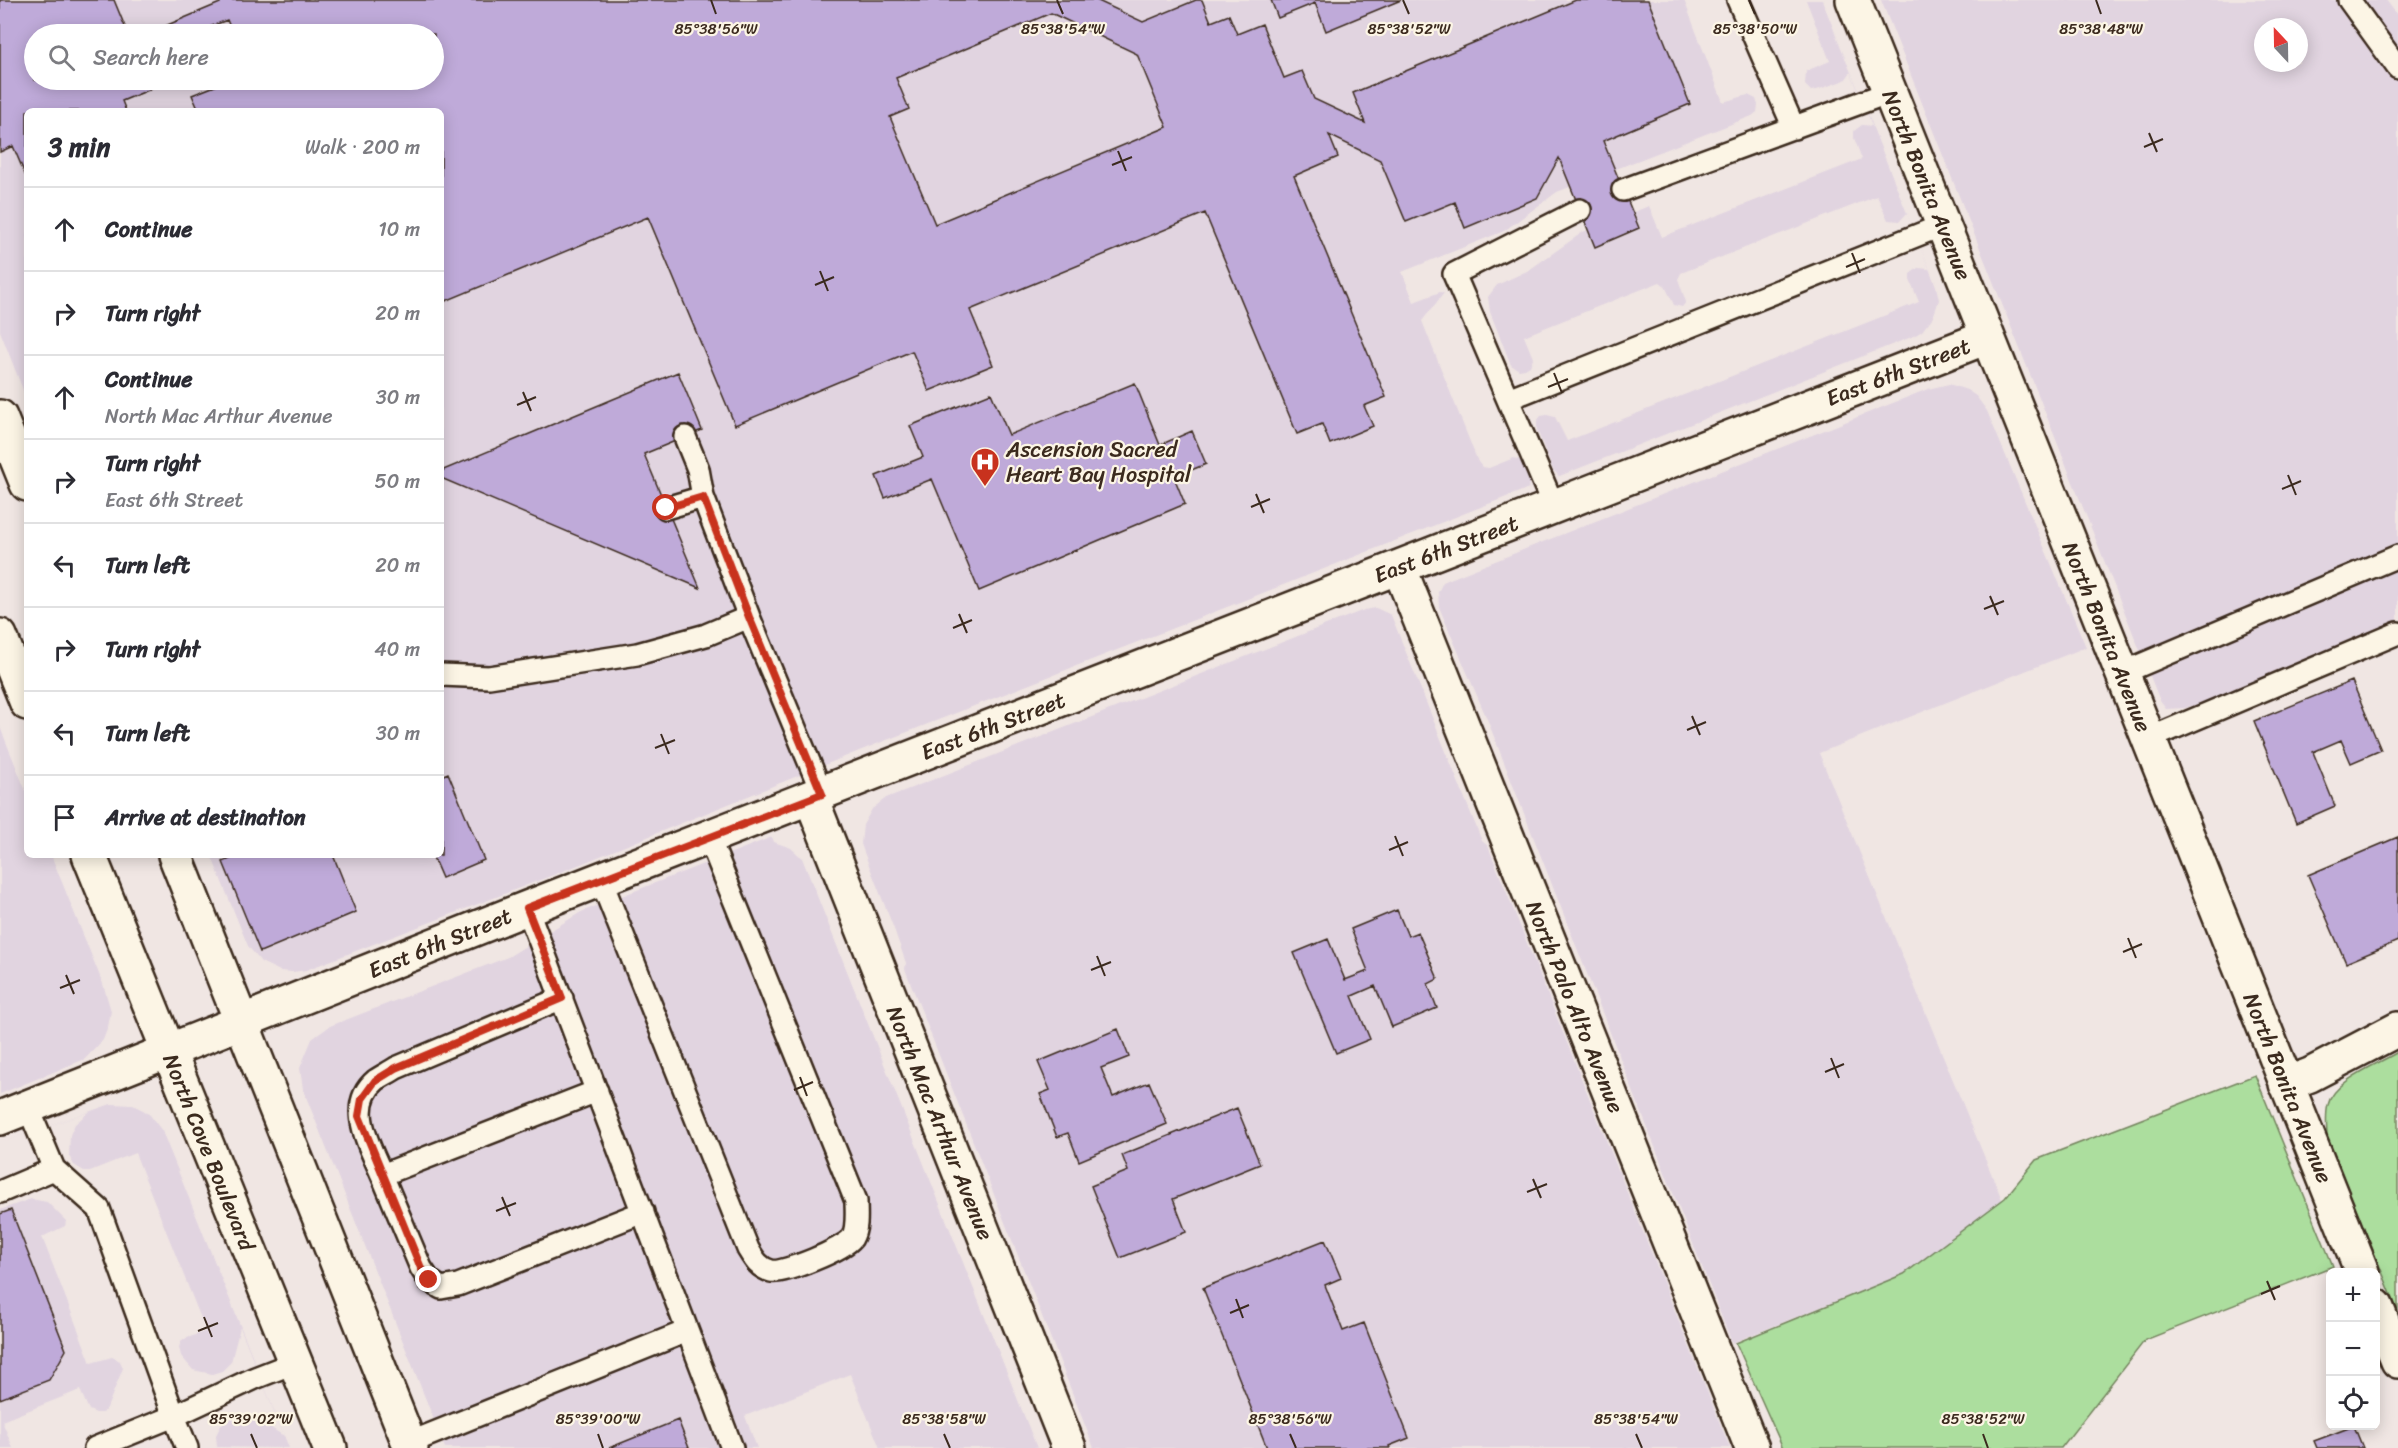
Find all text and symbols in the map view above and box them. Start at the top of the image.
text: 85°38'56"W [675,16,758,42]
text: 85°38'54"W [1021,16,1105,42]
text: 85°38'52"W [1367,16,1451,42]
text: 85°38'50"W [1713,16,1797,42]
text: 85°38'48"W [2059,16,2143,42]
north arrow [2254,18,2308,72]
search box [24,24,444,90]
text: Search here [93,38,209,77]
icon: search [45,41,78,74]
street label: North Bonita Avenue [1871,84,1983,286]
text: 3 min [48,124,110,170]
text: Walk · 200 m [305,130,420,165]
text: Continue [105,210,193,249]
text: 10 m [378,212,420,247]
icon: ahead [48,213,81,246]
text: Turn right [105,294,200,333]
text: 20 m [375,296,420,331]
icon: right [48,297,81,330]
street label: East 6th Street [1820,326,1976,417]
text: Continue [105,360,193,399]
text: 30 m [376,380,420,415]
icon: ahead [48,381,81,414]
text: North Mac Arthur Avenue [105,399,332,434]
place label: Ascension Sacred Heart Bay Hospital [1005,430,1192,494]
text: Turn right [105,444,200,483]
hospital icon: Ascension Sacred Heart Bay Hospital [969,446,1001,488]
text: 50 m [375,464,420,499]
icon: right [48,465,81,498]
text: East 6th Street [105,483,243,518]
route start [652,494,678,520]
street label: East 6th Street [1368,503,1524,594]
street label: North Bonita Avenue [2051,536,2163,738]
text: Turn left [105,546,190,585]
text: 20 m [375,548,420,583]
icon: left [48,549,81,582]
text: Turn right [105,630,200,669]
text: 40 m [374,632,420,667]
icon: right [48,633,81,666]
street label: East 6th Street [915,680,1071,771]
text: Turn left [105,714,190,753]
text: 30 m [376,716,420,751]
icon: left [48,717,81,750]
text: Arrive at destination [105,798,306,837]
icon: arrive [48,801,81,834]
street label: North Palo Alto Avenue [1515,895,1635,1119]
street label: East 6th Street [362,896,518,990]
street label: North Bonita Avenue [2232,987,2344,1189]
street label: North Mac Arthur Avenue [875,1000,1005,1246]
street label: North Cove Boulevard [152,1048,267,1258]
route end [415,1266,441,1292]
map controls [2326,1268,2380,1430]
button: + [2326,1268,2380,1322]
button: − [2326,1322,2380,1376]
button: locate [2326,1376,2380,1430]
text: 85°39'02"W [209,1406,293,1432]
text: 85°39'00"W [556,1406,641,1432]
text: 85°38'58"W [902,1406,986,1432]
text: 85°38'56"W [1249,1406,1332,1432]
text: 85°38'54"W [1594,1406,1678,1432]
text: 85°38'52"W [1941,1406,2025,1432]

